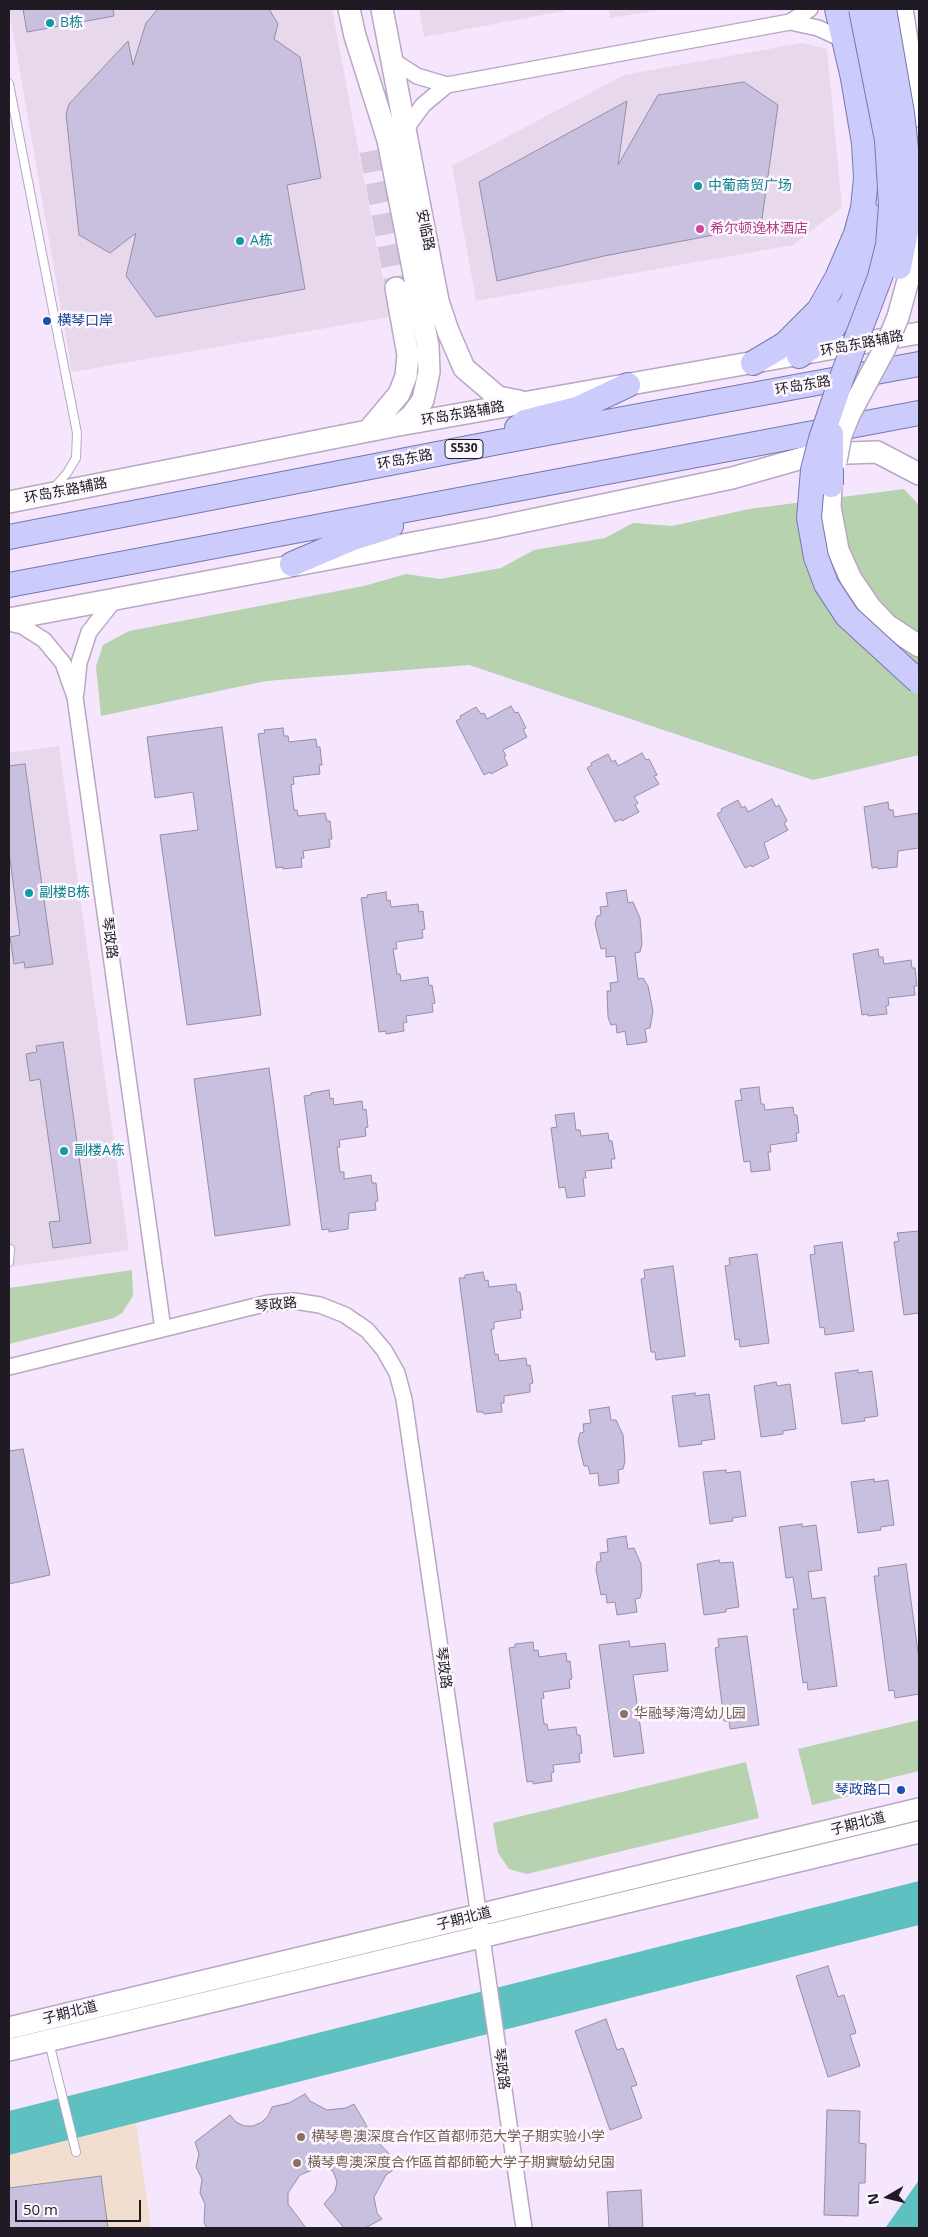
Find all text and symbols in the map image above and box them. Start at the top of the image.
place label: B栋 [60,15,83,31]
marker: B栋 [44,17,56,29]
place label: 中葡商贸广场 [708,178,792,194]
marker: 中葡商贸广场 [692,180,704,192]
street label: 安临路 [413,208,437,252]
place label: 希尔顿逸林酒店 [710,221,808,237]
marker: 希尔顿逸林酒店 [694,223,706,235]
place label: A栋 [250,233,273,249]
marker: A栋 [234,235,246,247]
place label: 横琴口岸 [57,313,113,329]
marker: 横琴口岸 [41,315,53,327]
street label: 环岛东路辅路 [819,328,905,360]
street label: 环岛东路 [774,373,832,399]
street label: 环岛东路辅路 [420,398,506,430]
road number: S530 [445,439,483,458]
street label: 环岛东路 [376,446,434,474]
street label: 环岛东路辅路 [23,475,109,507]
place label: 副楼B栋 [39,885,90,901]
marker: 副楼B栋 [23,887,35,899]
street label: 琴政路 [98,916,120,960]
place label: 副楼A栋 [74,1143,125,1159]
marker: 副楼A栋 [58,1145,70,1157]
street label: 琴政路 [254,1294,298,1316]
street label: 琴政路 [432,1646,454,1690]
place label: 华融琴海湾幼儿园 [634,1706,746,1722]
marker: 华融琴海湾幼儿园 [618,1708,630,1720]
place label: 琴政路口 [835,1782,891,1798]
marker: 琴政路口 [895,1784,907,1796]
street label: 子期北道 [829,1809,887,1839]
street label: 子期北道 [435,1904,493,1934]
street label: 子期北道 [41,1998,99,2028]
street label: 琴政路 [490,2047,512,2091]
place label: 横琴粤澳深度合作区首都师范大学子期实验小学 [311,2129,605,2145]
marker: 横琴粤澳深度合作区首都师范大学子期实验小学 [295,2131,307,2143]
place label: 橫琴粵澳深度合作區首都師範大学子期實驗幼兒園 [307,2155,615,2171]
marker: 橫琴粵澳深度合作區首都師範大学子期實驗幼兒園 [291,2157,303,2169]
north arrow [863,2172,913,2222]
scale bar [18,2190,144,2222]
text: N [862,2192,883,2206]
text: 50 m [23,2199,58,2219]

